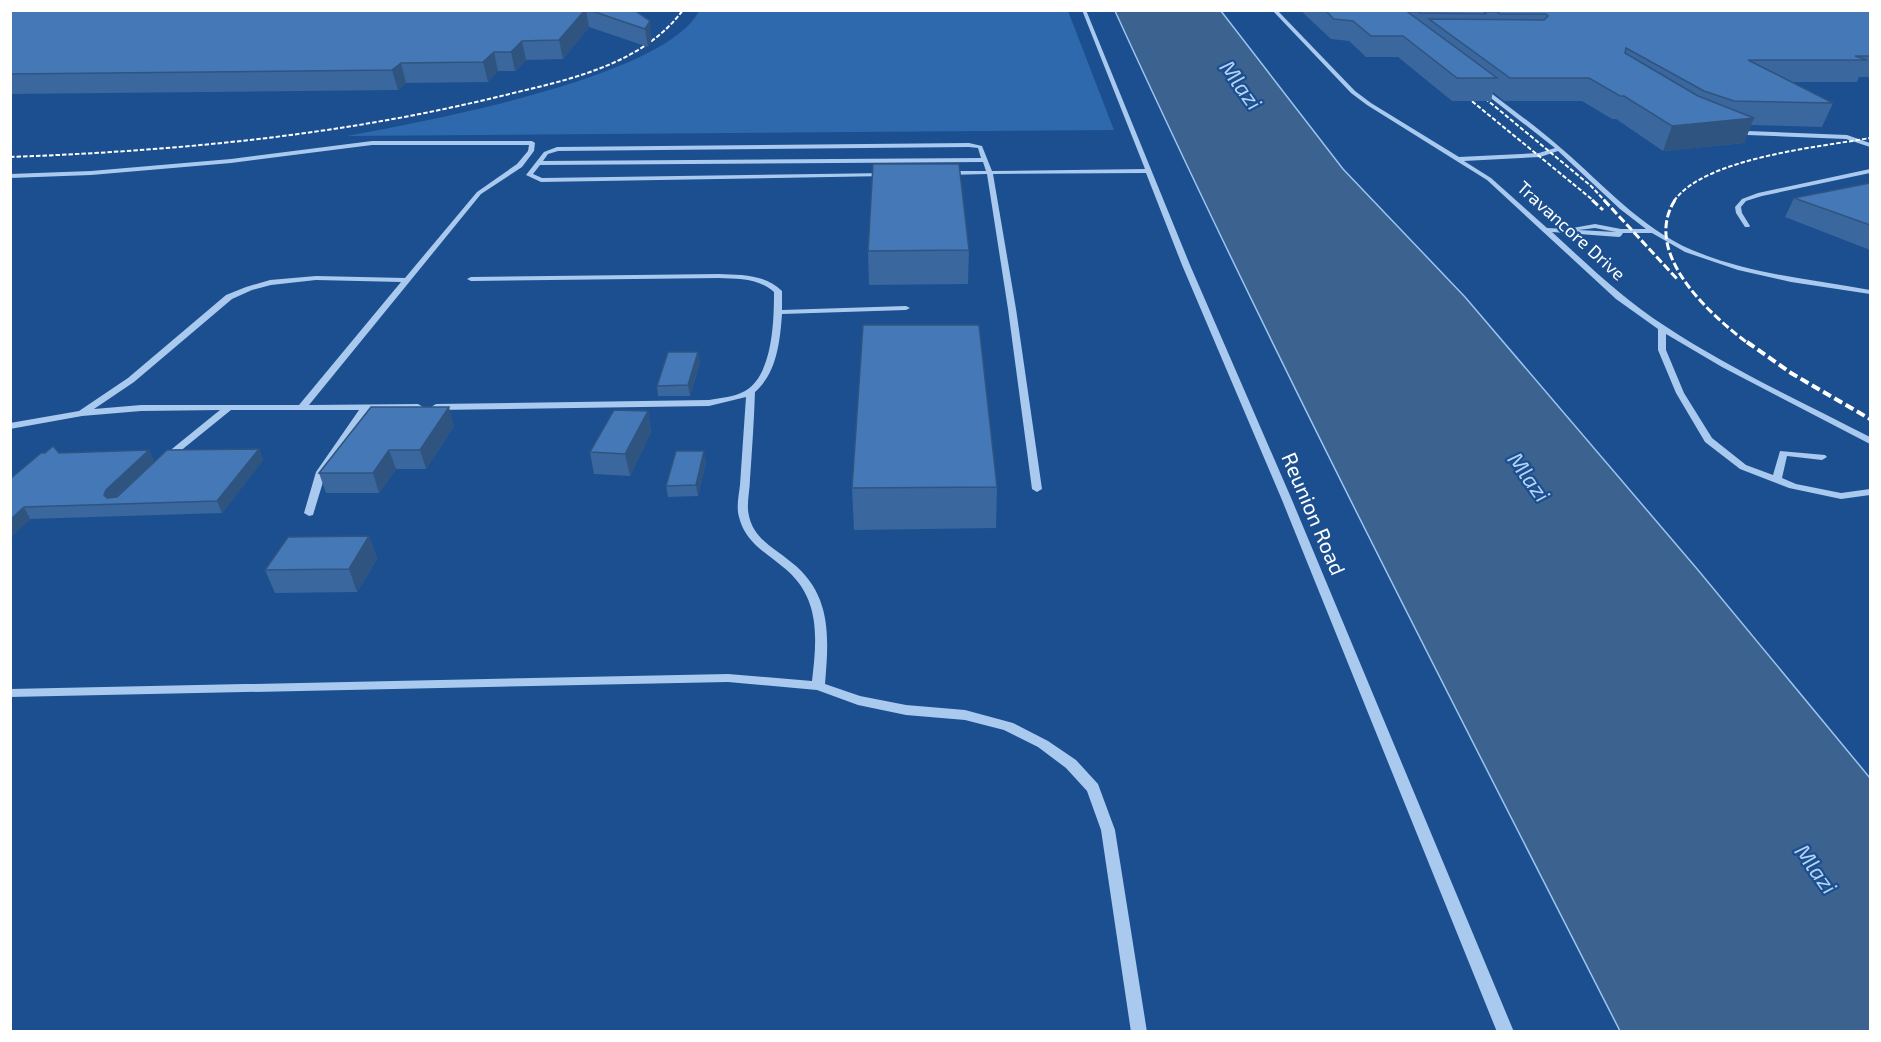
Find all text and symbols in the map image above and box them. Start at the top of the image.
water label: Mlazi [1215,55,1268,114]
street label: Travancore Drive [1513,176,1630,285]
water label: Mlazi [1503,447,1556,506]
street label: Reunion Road [1277,448,1351,578]
water label: Mlazi [1790,839,1843,898]

